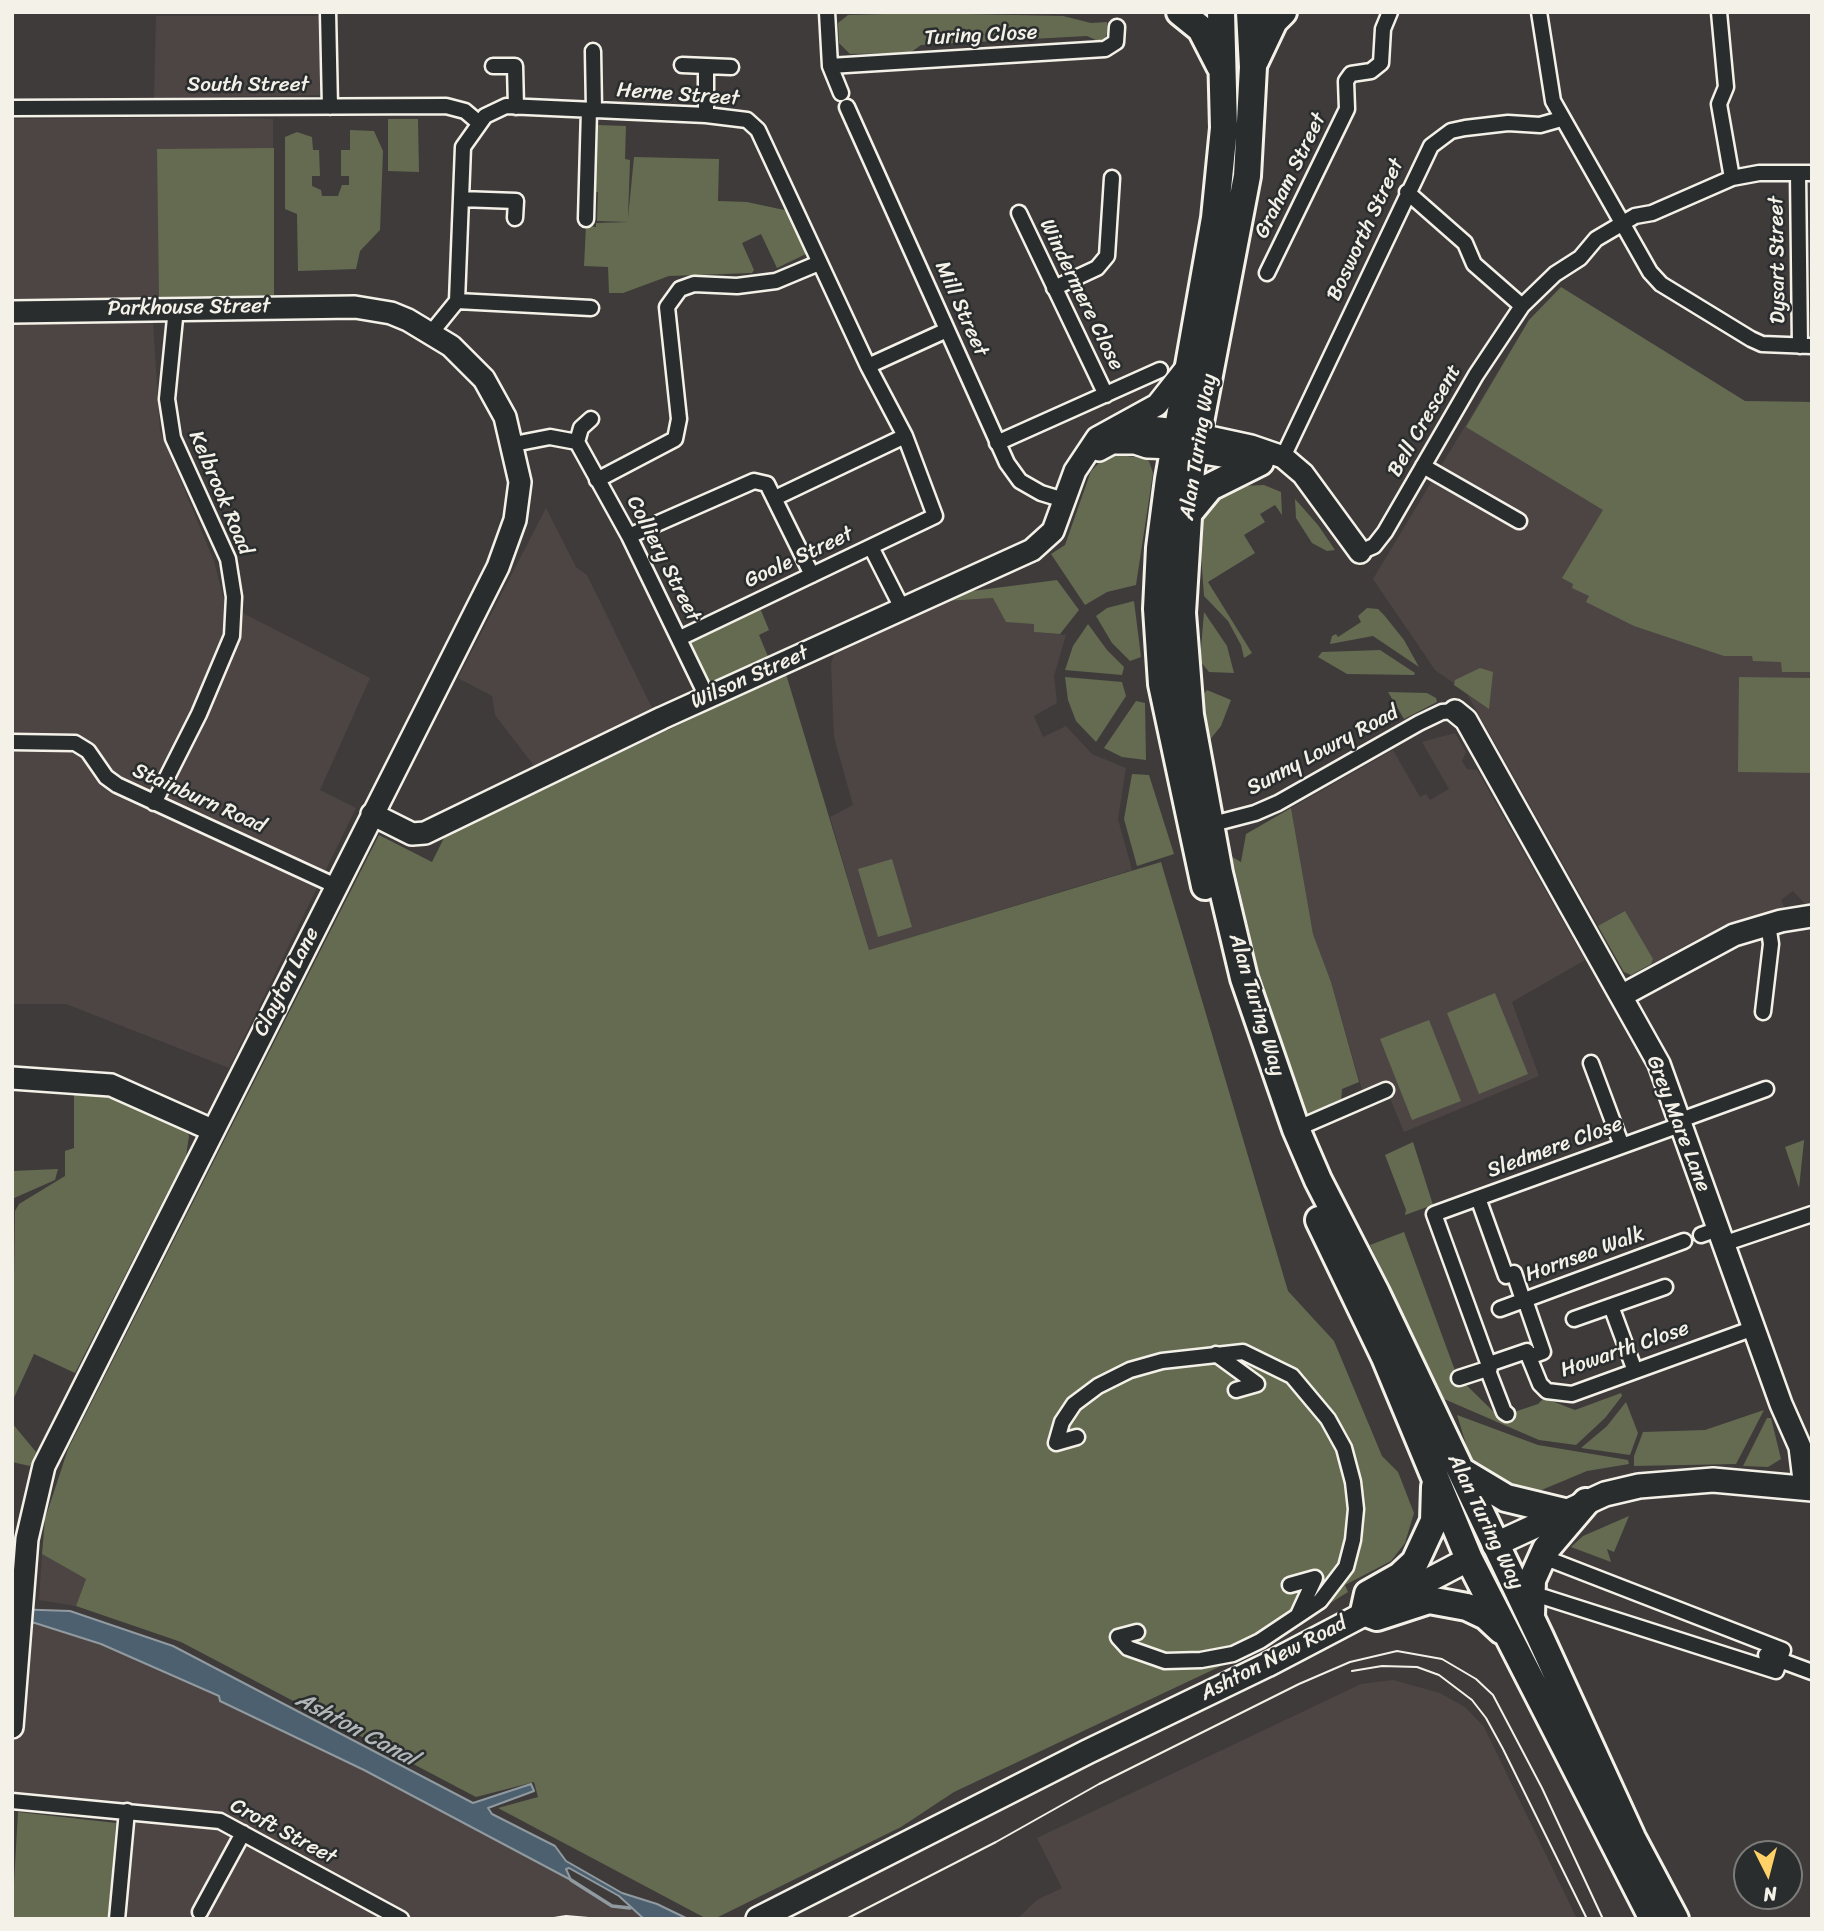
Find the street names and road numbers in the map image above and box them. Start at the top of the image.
street label: Turing Close [924,20,1038,52]
street label: South Street [187,73,309,99]
street label: Herne Street [616,78,740,112]
street label: Graham Street [1250,109,1332,243]
street label: Bosworth Street [1322,155,1410,305]
street label: Dysart Street [1764,196,1792,324]
street label: Windermere Close [1033,215,1129,375]
street label: Mill Street [929,258,993,360]
street label: Parkhouse Street [107,294,271,322]
street label: Bell Crescent [1383,360,1467,482]
street label: Alan Turing Way [1175,372,1223,522]
street label: Kelbrook Road [183,427,257,559]
street label: Colliery Street [621,492,705,626]
street label: Goole Street [741,522,857,594]
street label: Wilson Street [687,641,813,715]
street label: Sunny Lowry Road [1243,700,1403,802]
street label: Stainburn Road [129,758,269,840]
street label: Clayton Lane [249,923,325,1041]
street label: Alan Turing Way [1222,931,1290,1079]
street label: Grey Mare Lane [1640,1052,1716,1196]
street label: Sledmere Close [1484,1112,1626,1184]
street label: Hornsea Walk [1522,1222,1648,1288]
street label: Howarth Close [1557,1316,1693,1384]
street label: Alan Turing Way [1441,1450,1529,1594]
street label: Ashton New Road [1197,1611,1351,1707]
street label: Croft Street [226,1794,340,1870]

